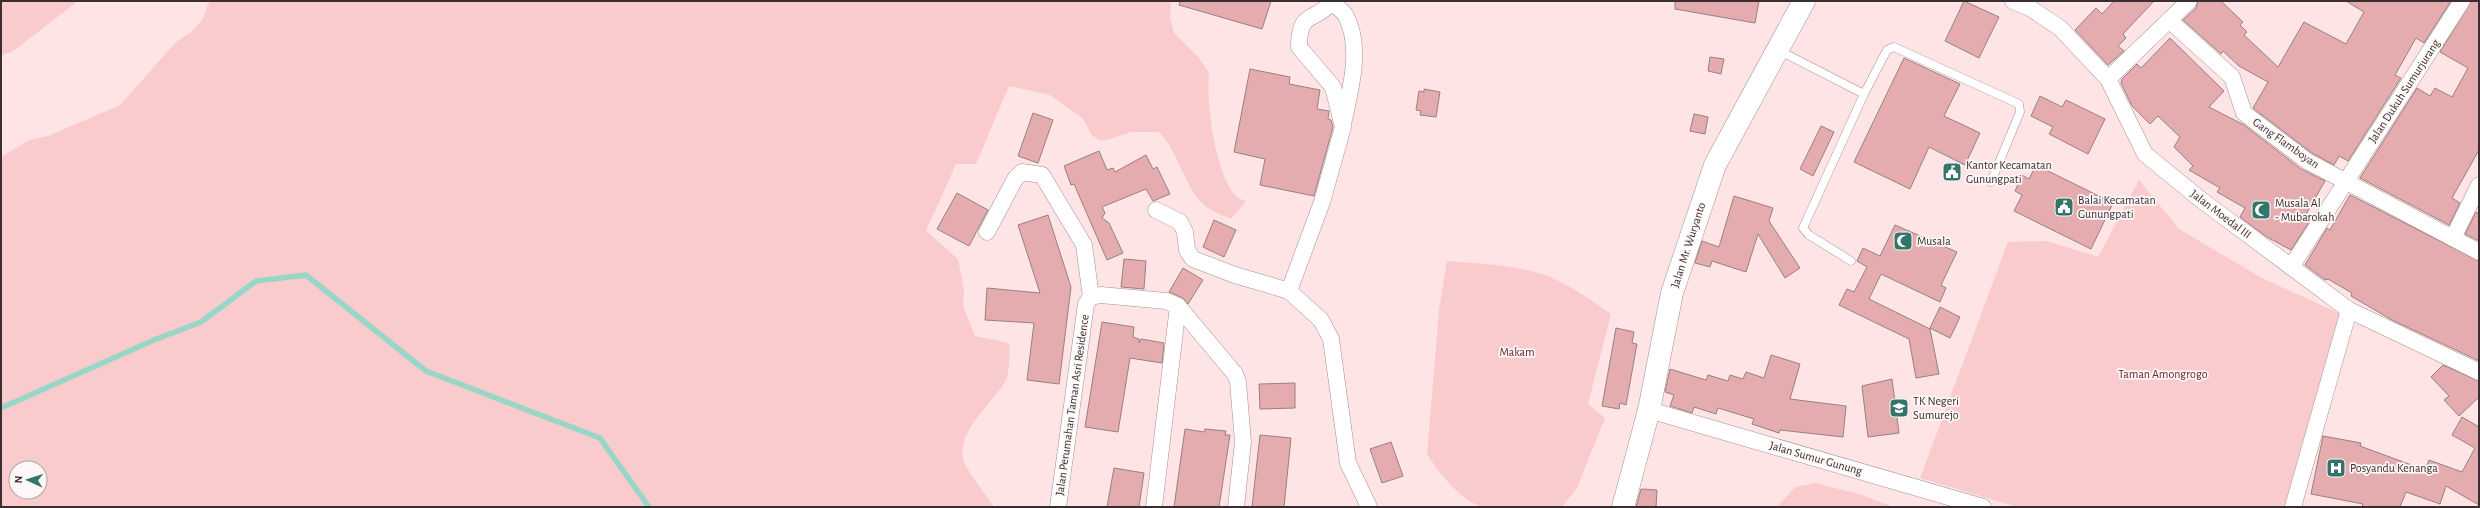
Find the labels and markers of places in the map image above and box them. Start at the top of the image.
place label: Kantor Kecamatan Gunungpati [1966,159,2052,185]
public building icon: Kantor Kecamatan Gunungpati [1941,161,1963,183]
place label: Balai Kecamatan Gunungpati [2078,194,2156,220]
public building icon: Balai Kecamatan Gunungpati [2053,196,2075,218]
place label: Musala Al - Mubarokah [2275,197,2334,223]
mosque icon: Musala Al - Mubarokah [2250,199,2272,221]
mosque icon: Musala [1892,230,1914,252]
place label: Musala [1917,235,1951,247]
place label: TK Negeri Sumurejo [1913,395,1959,422]
school or university icon: TK Negeri Sumurejo [1888,397,1910,419]
hospital icon: Posyandu Kenanga [2325,457,2347,479]
place label: Posyandu Kenanga [2350,462,2438,475]

